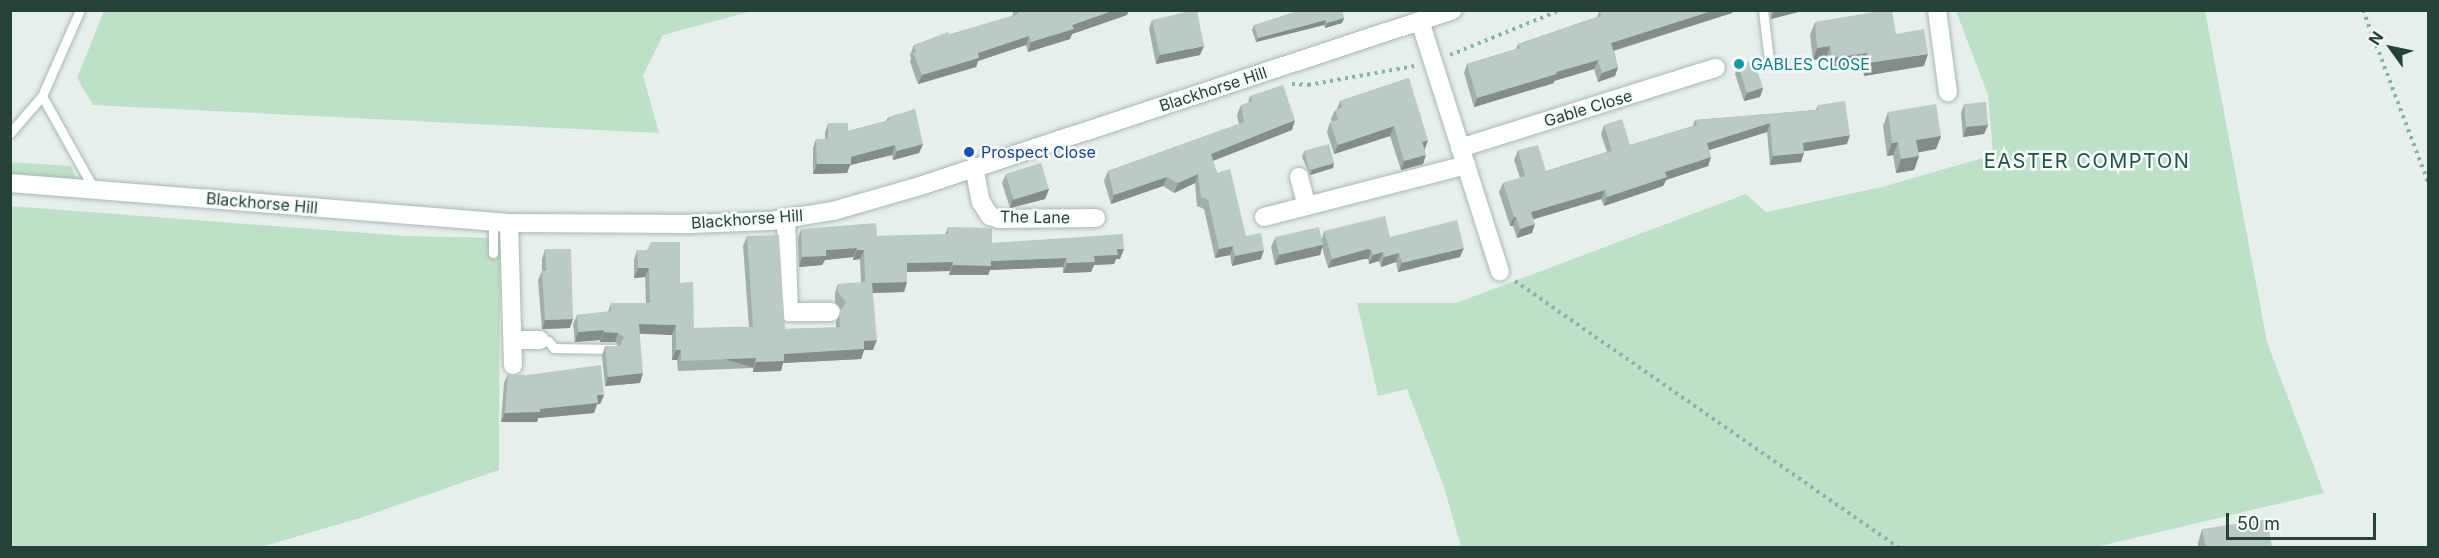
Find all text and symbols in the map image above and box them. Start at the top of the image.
north arrow [2361,18,2421,78]
text: N [2364,28,2388,49]
place label: GABLES CLOSE [1751,54,1870,74]
marker: GABLES CLOSE [1732,57,1746,71]
street label: Blackhorse Hill [1157,63,1269,115]
street label: Gable Close [1542,85,1634,131]
place label: Prospect Close [981,142,1096,162]
marker: Prospect Close [962,145,976,159]
district label: EASTER COMPTON [1984,149,2190,173]
street label: Blackhorse Hill [205,189,319,217]
street label: Blackhorse Hill [690,206,804,232]
street label: The Lane [1000,207,1070,227]
scale bar [2229,501,2379,539]
text: 50 m [2237,513,2280,534]

